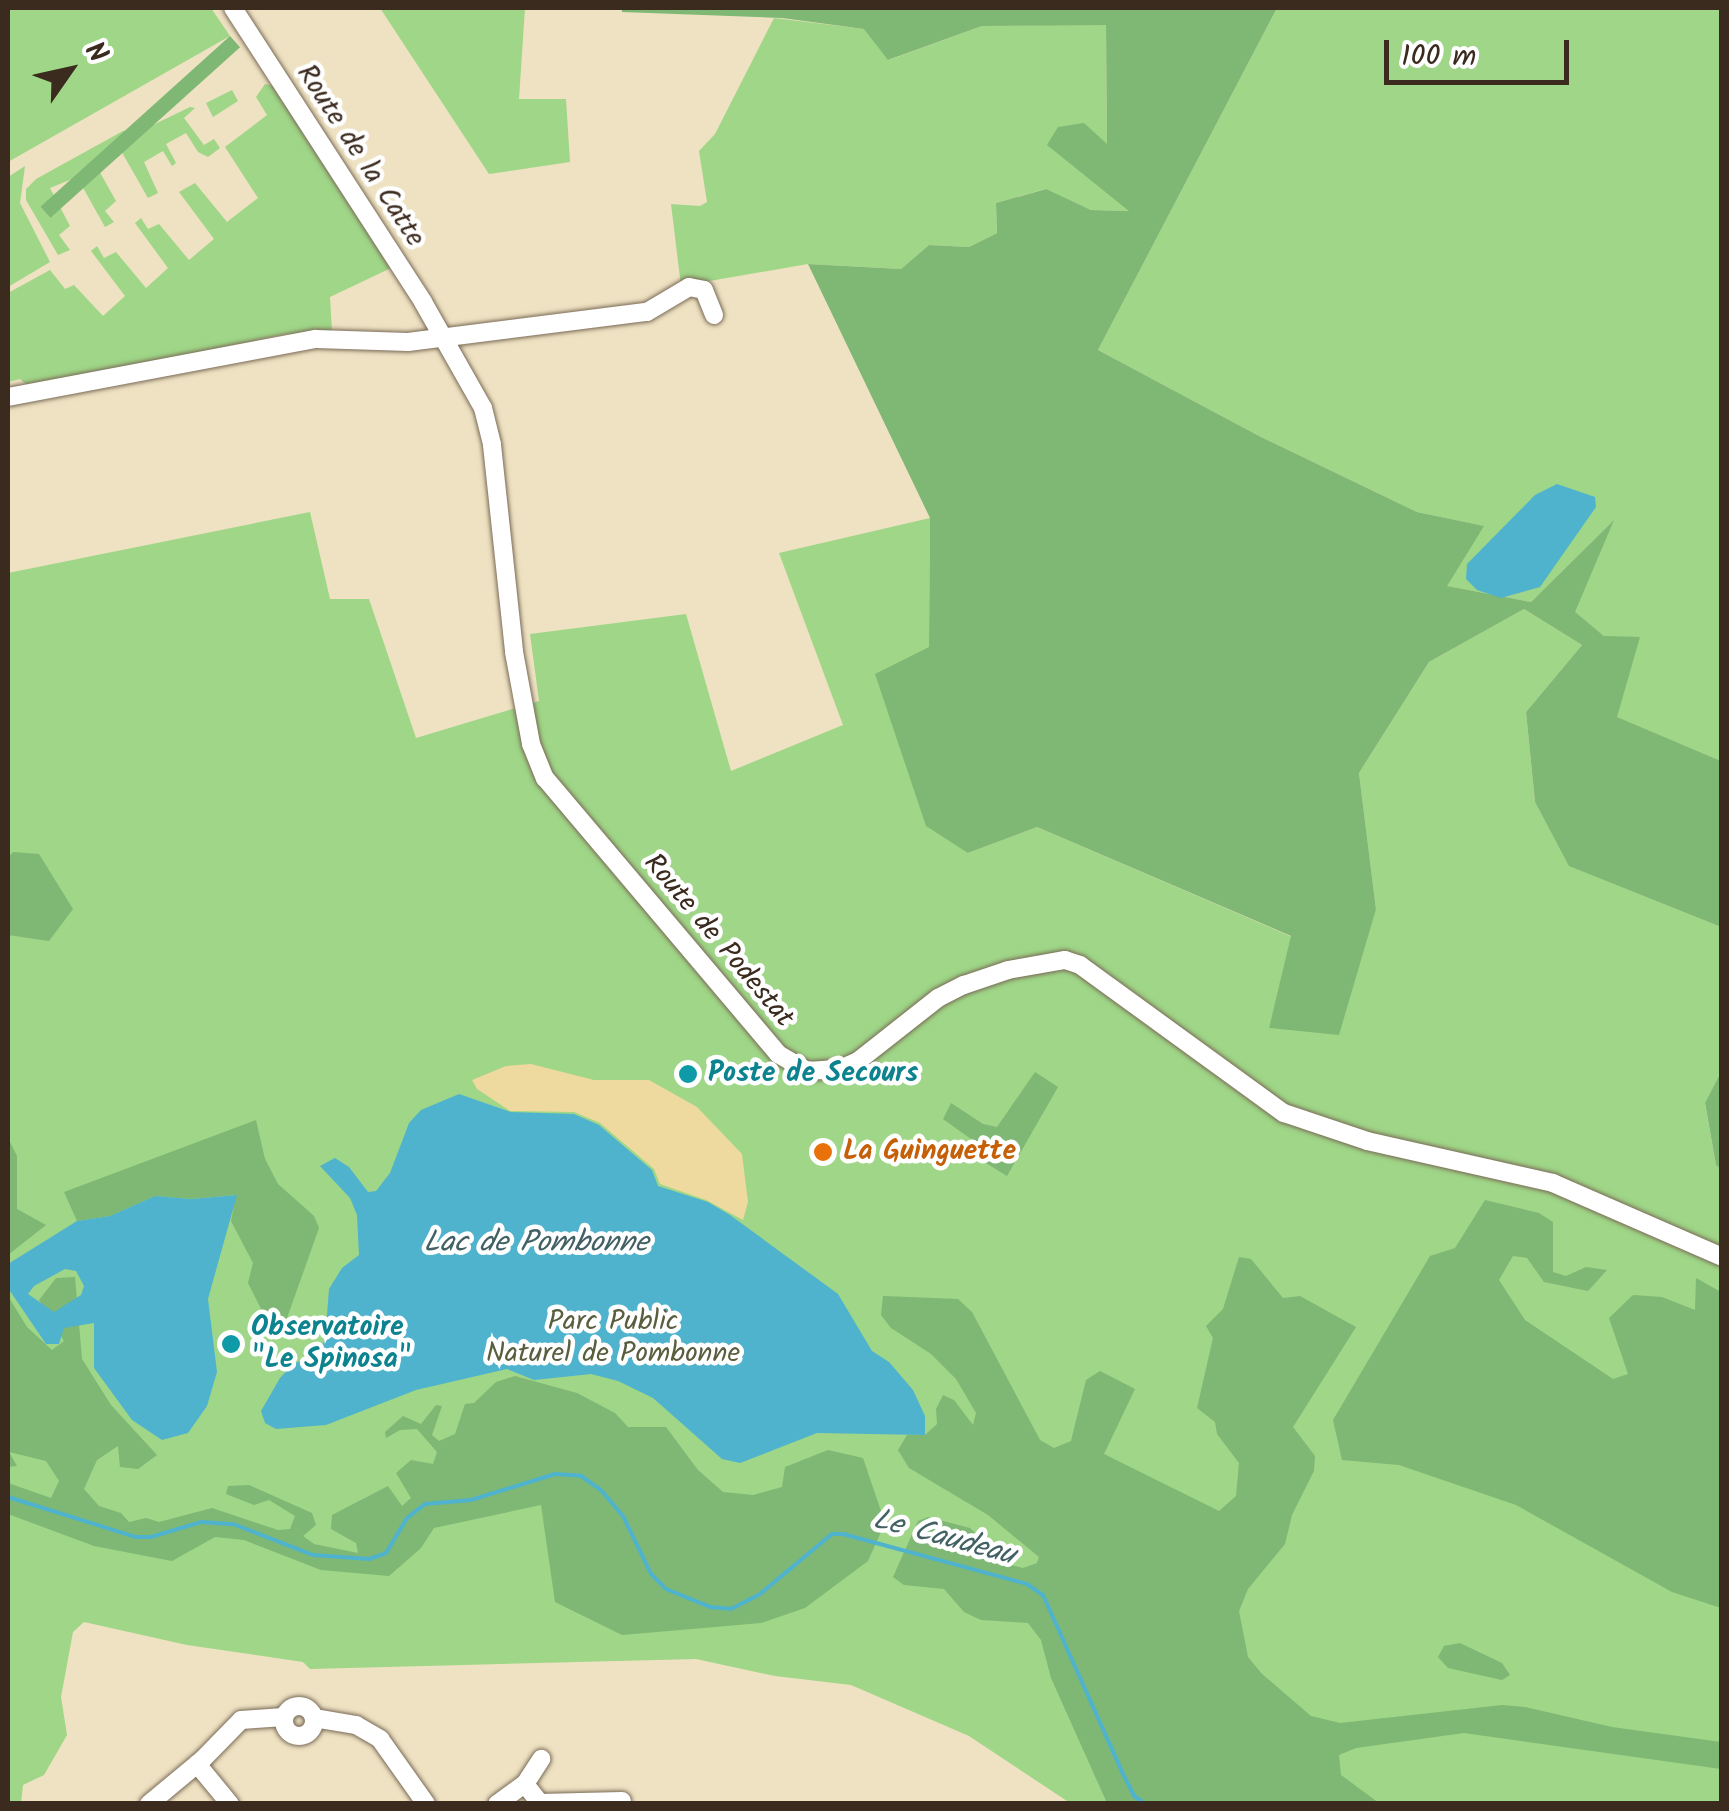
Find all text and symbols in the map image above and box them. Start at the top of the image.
north arrow [20,20,120,120]
scale bar [1389,20,1574,82]
text: N [72,33,119,73]
text: 100 m [1401,33,1476,81]
street label: Route de la Catte [289,59,431,253]
street label: Route de Podestat [636,847,800,1035]
place label: Poste de Secours [708,1057,918,1091]
marker: Poste de Secours [677,1063,699,1085]
place label: La Guinguette [843,1135,1016,1169]
marker: La Guinguette [812,1141,834,1163]
water label: Lac de Pombonne [424,1225,648,1261]
park label: Parc Public Naturel de Pombonne [486,1305,740,1371]
place label: Observatoire "Le Spinosa" [251,1311,411,1377]
marker: Observatoire "Le Spinosa" [220,1333,242,1355]
water label: Le Caudeau [869,1502,1019,1574]

